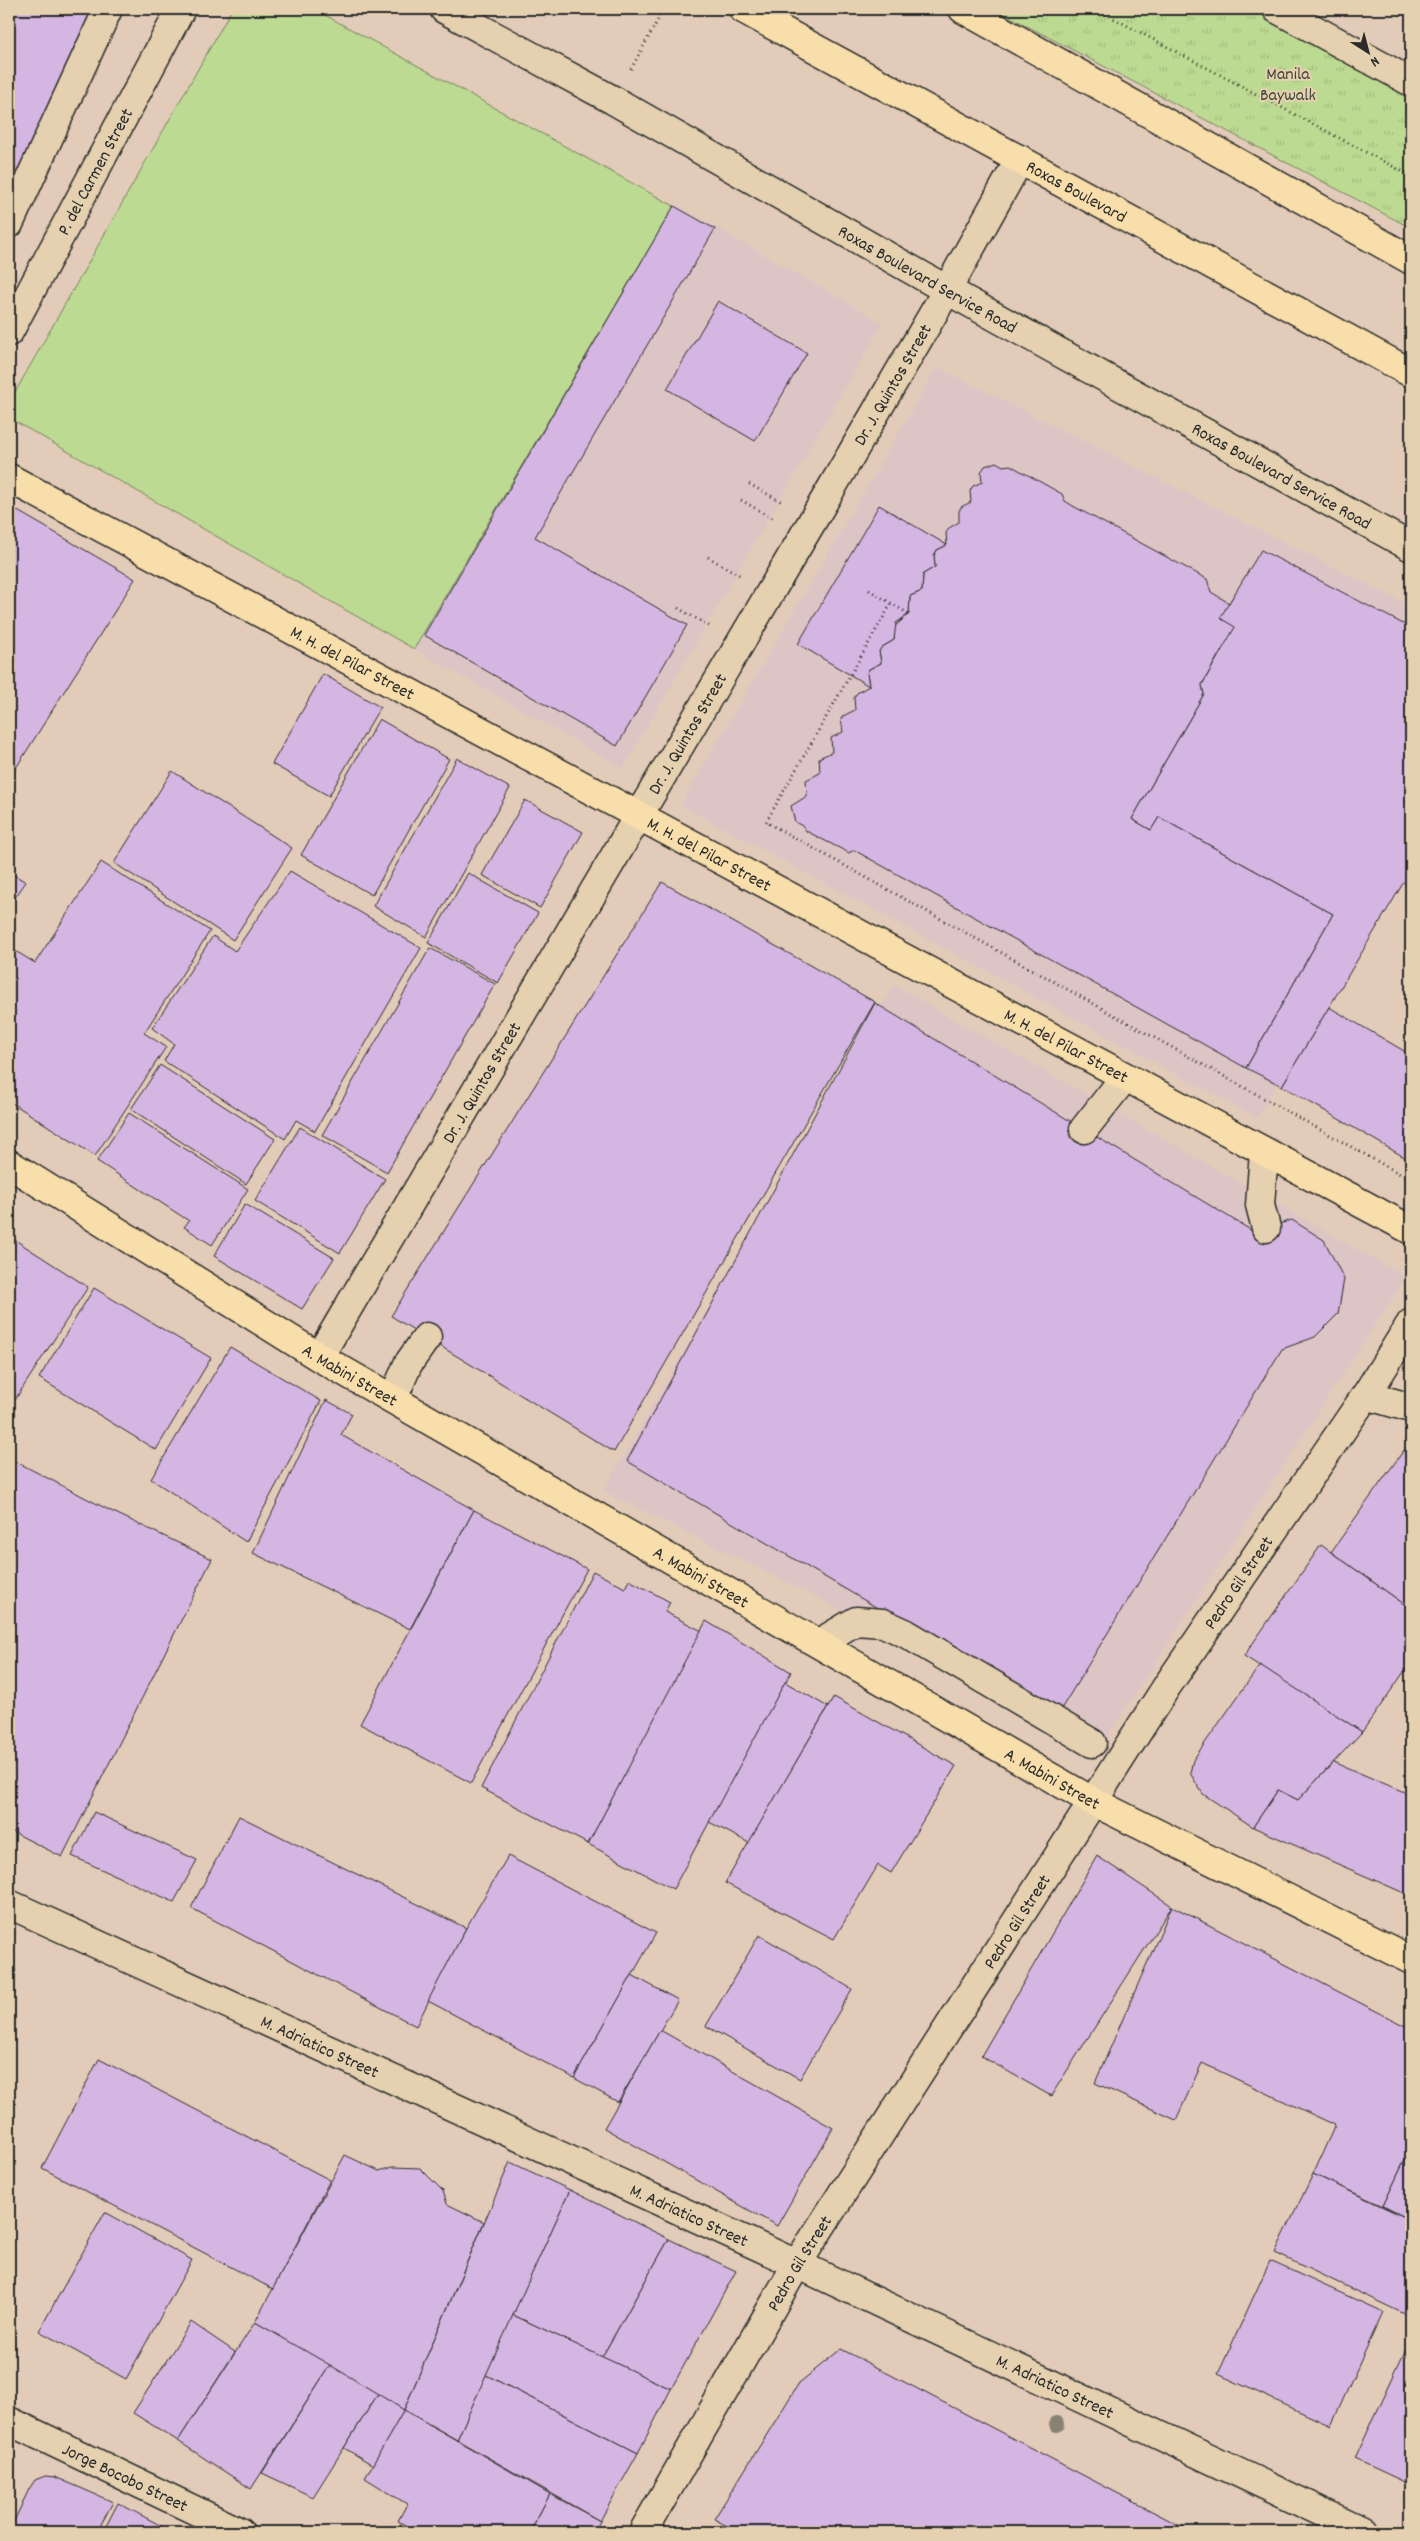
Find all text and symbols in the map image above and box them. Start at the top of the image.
north arrow [1342,28,1392,78]
text: N [1366,51,1383,71]
park label: Manila Baywalk [1260,63,1316,109]
street label: P. del Carmen Street [53,104,141,241]
street label: Roxas Boulevard [1021,155,1130,231]
street label: Roxas Boulevard Service Road [833,220,1021,341]
street label: Dr. J. Quintos Street [849,320,940,451]
street label: Roxas Boulevard Service Road [1186,418,1375,537]
street label: M. H. del Pilar Street [285,621,418,708]
street label: Dr. J. Quintos Street [644,669,735,800]
street label: M. H. del Pilar Street [642,812,775,900]
street label: M. H. del Pilar Street [999,1004,1132,1091]
street label: Dr. J. Quintos Street [438,1018,529,1149]
street label: A. Mabini Street [296,1339,402,1415]
street label: Pedro Gil Street [1199,1532,1281,1635]
street label: A. Mabini Street [648,1541,753,1616]
street label: A. Mabini Street [999,1743,1104,1818]
street label: Pedro Gil Street [979,1870,1058,1975]
street label: M. Adriatico Street [256,2011,383,2086]
street label: M. Adriatico Street [625,2179,752,2255]
street label: Pedro Gil Street [762,2211,840,2317]
street label: M. Adriatico Street [991,2350,1118,2427]
street label: Jorge Bocobo Street [57,2438,192,2520]

